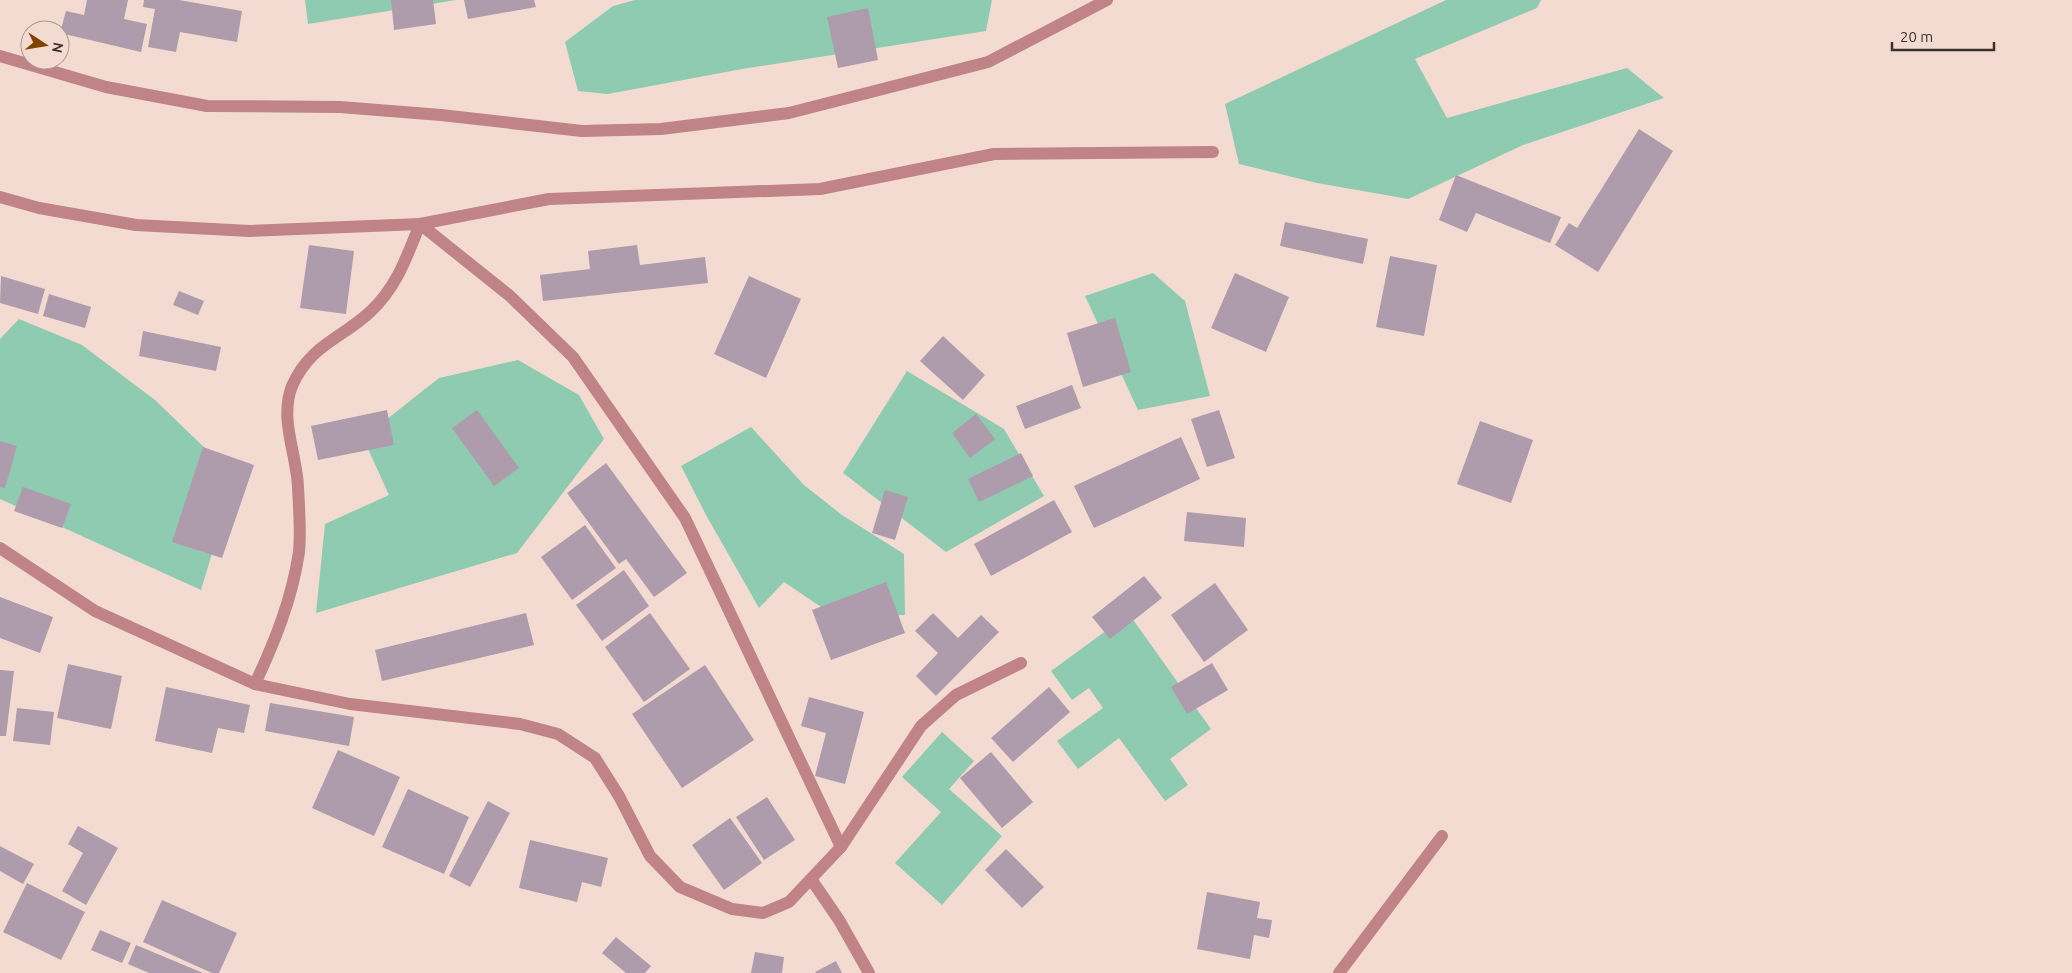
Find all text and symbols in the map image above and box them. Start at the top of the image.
north arrow [20,20,70,70]
scale bar [1892,20,1994,52]
text: 20 m [1900,28,1933,45]
text: N [49,41,67,54]

